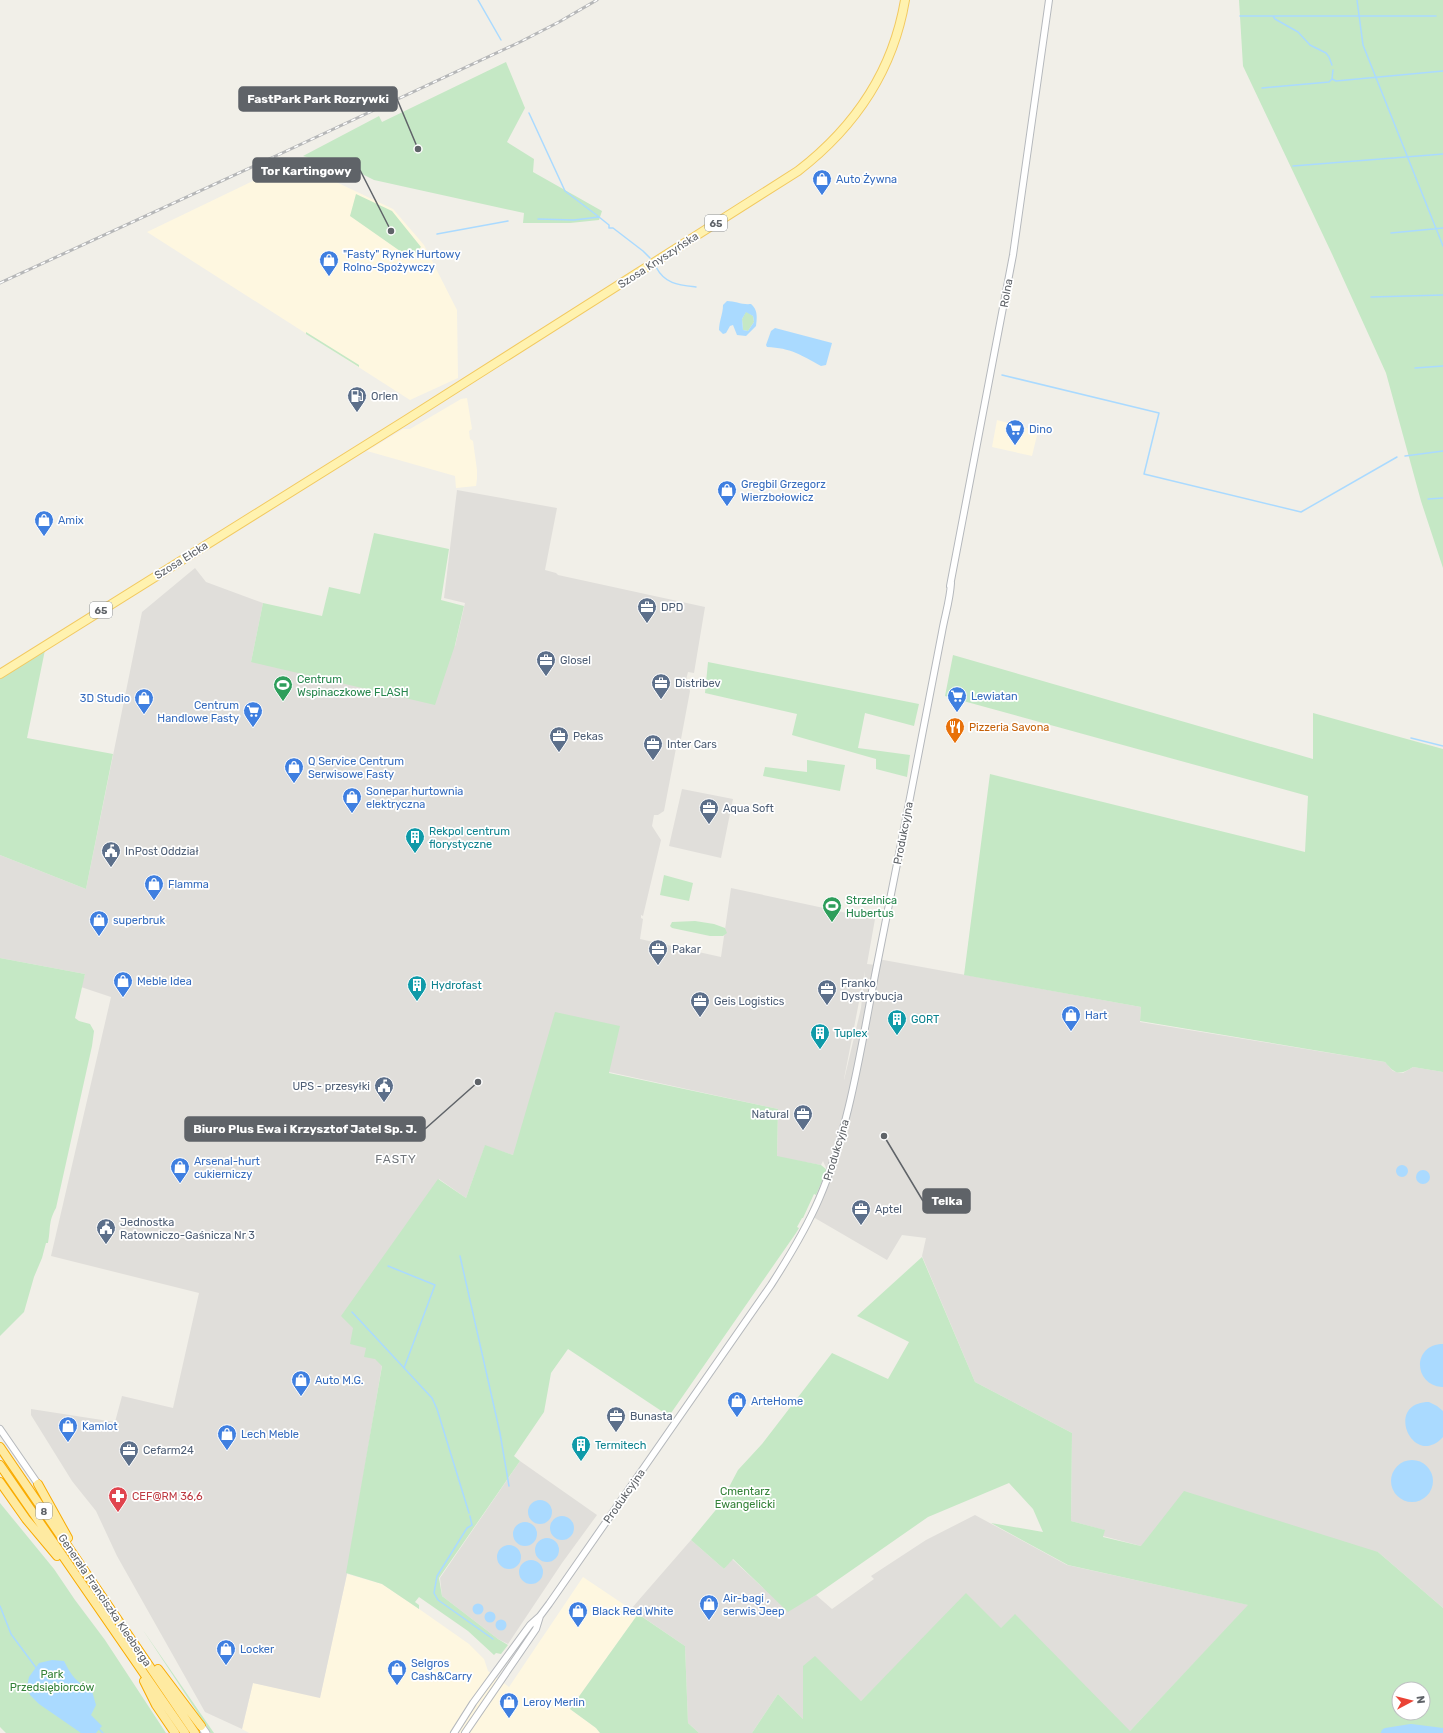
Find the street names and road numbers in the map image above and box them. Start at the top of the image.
road number: 65 [705,215,727,231]
street label: Szosa Knyszyńska [616,230,701,291]
street label: Rolna [998,278,1015,308]
street label: Szosa Ełcka [152,539,210,582]
road number: 65 [90,602,112,618]
street label: Produkcyjna [891,801,916,866]
street label: Produkcyjna [821,1118,852,1182]
street label: Produkcyjna [601,1467,648,1526]
road number: 8 [36,1503,52,1519]
street label: Generała Franciszka Kleeberga [55,1532,154,1669]

